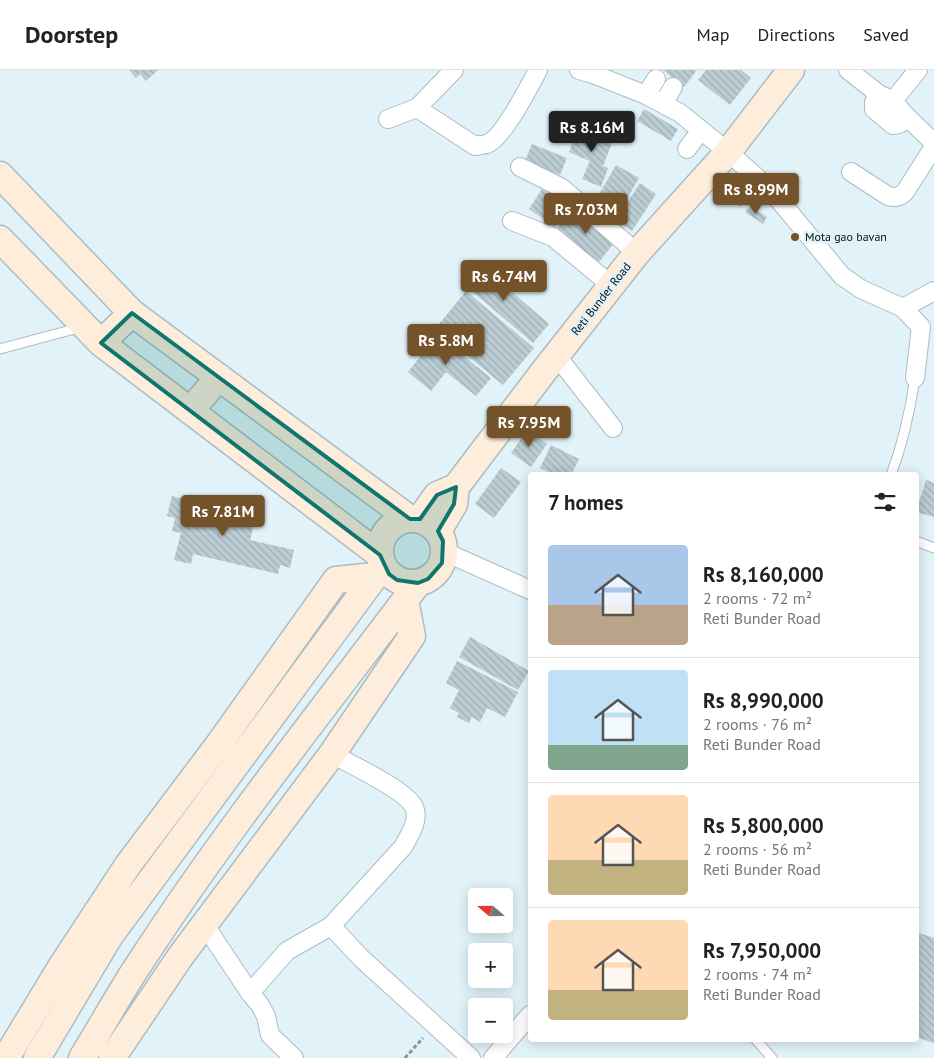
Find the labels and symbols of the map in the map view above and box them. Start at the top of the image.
pin: Rs 8.16M [540,111,644,153]
pin: Rs 8.99M [704,172,808,215]
pin: Rs 7.03M [534,192,638,235]
place label: Mota gao bavan [805,229,887,244]
marker: Mota gao bavan [789,231,801,243]
street label: Reti Bunder Road [567,259,634,338]
pin: Rs 6.74M [452,260,556,302]
pin: Rs 5.8M [400,324,492,366]
pin: Rs 7.95M [477,406,581,448]
pin: Rs 7.81M [171,494,275,537]
north arrow [468,888,512,932]

